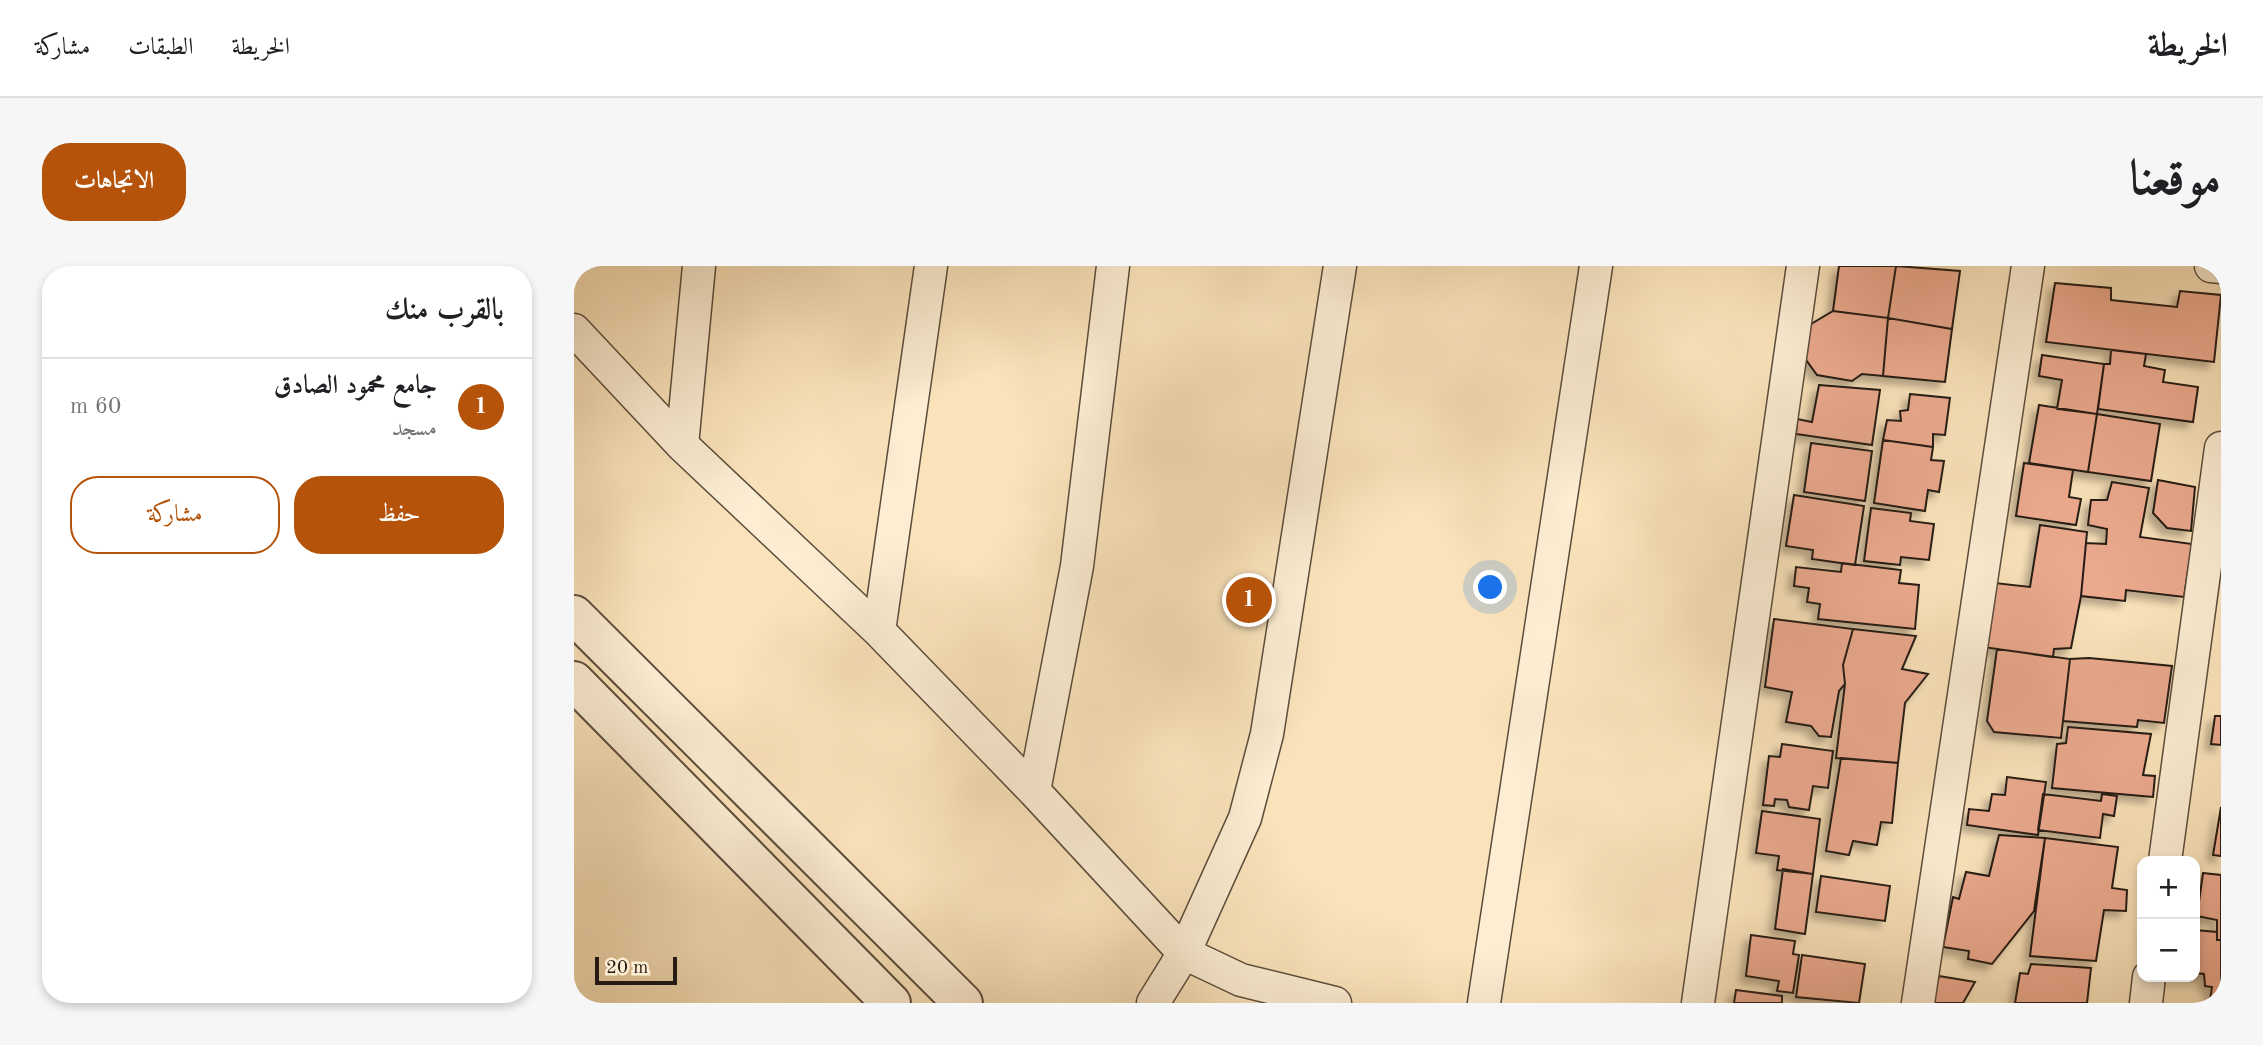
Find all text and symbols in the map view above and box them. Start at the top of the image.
text: الخريطة [2148,31,2228,64]
text: مشاركة [35,36,90,60]
text: الطبقات [128,36,194,60]
text: الخريطة [232,36,290,60]
button: الاتجاهات [42,143,186,221]
text: موقعنا [2129,157,2221,206]
text: بالقرب منك [385,296,504,326]
text: جامع محمود الصادق [274,373,437,399]
text: 60 m [70,395,121,418]
text: 1 [474,395,488,418]
text: مسجد [392,417,437,440]
button: مشاركة [70,476,280,554]
button: حفظ [294,476,504,554]
your location [1473,570,1507,604]
pin: 1 [1226,574,1272,626]
map controls [2137,856,2200,982]
button: + [2137,856,2200,919]
button: − [2137,919,2200,982]
scale bar [595,954,677,986]
text: 20 m [606,959,648,978]

